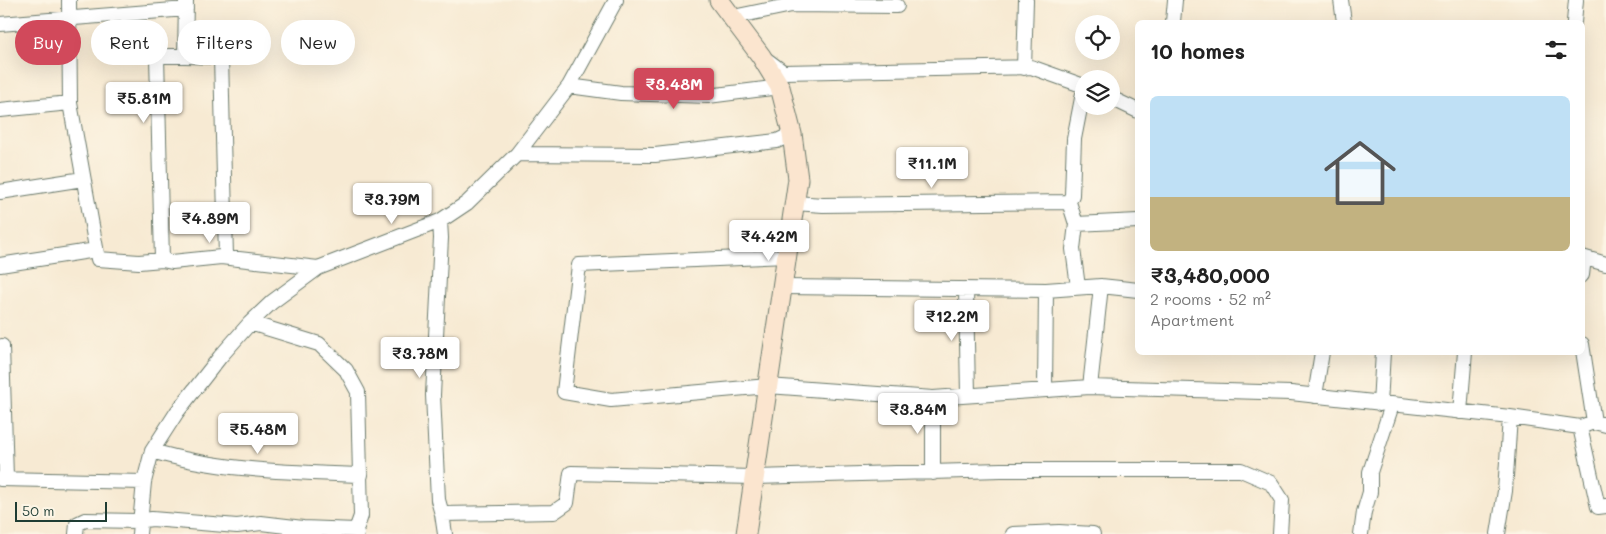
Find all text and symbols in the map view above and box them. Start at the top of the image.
map controls [1075,15,1120,115]
button: locate [1075,15,1120,60]
chip: Buy [15,20,81,65]
chip: Rent [91,20,168,65]
chip: Filters [178,20,271,65]
chip: New [281,20,355,65]
icon: filters [1542,36,1570,64]
text: 10 homes [1150,37,1245,64]
pin: ₹3.48M [633,68,715,110]
button: layers [1075,70,1120,115]
text: ₹3.48M [645,73,703,94]
pin: ₹5.81M [103,82,185,124]
text: ₹5.81M [117,87,171,108]
icon: home [1315,128,1405,218]
pin: ₹11.1M [891,146,973,189]
text: ₹11.1M [907,152,957,173]
pin: ₹3.79M [351,182,433,225]
text: ₹3.79M [364,188,420,209]
pin: ₹4.89M [169,202,251,244]
text: ₹4.89M [181,207,239,228]
pin: ₹4.42M [728,220,810,262]
text: ₹4.42M [740,225,798,246]
text: ₹3,480,000 [1150,261,1270,288]
text: 2 rooms · 52 m² [1150,288,1271,309]
pin: ₹12.2M [911,300,993,342]
text: ₹12.2M [925,305,979,326]
text: Apartment [1150,309,1235,330]
pin: ₹3.78M [379,336,461,379]
text: ₹3.78M [392,342,448,363]
pin: ₹3.84M [877,392,959,435]
text: ₹3.84M [889,398,947,419]
pin: ₹5.48M [217,412,299,455]
text: ₹5.48M [229,418,287,439]
scale bar [15,499,108,522]
text: 50 m [22,501,54,520]

